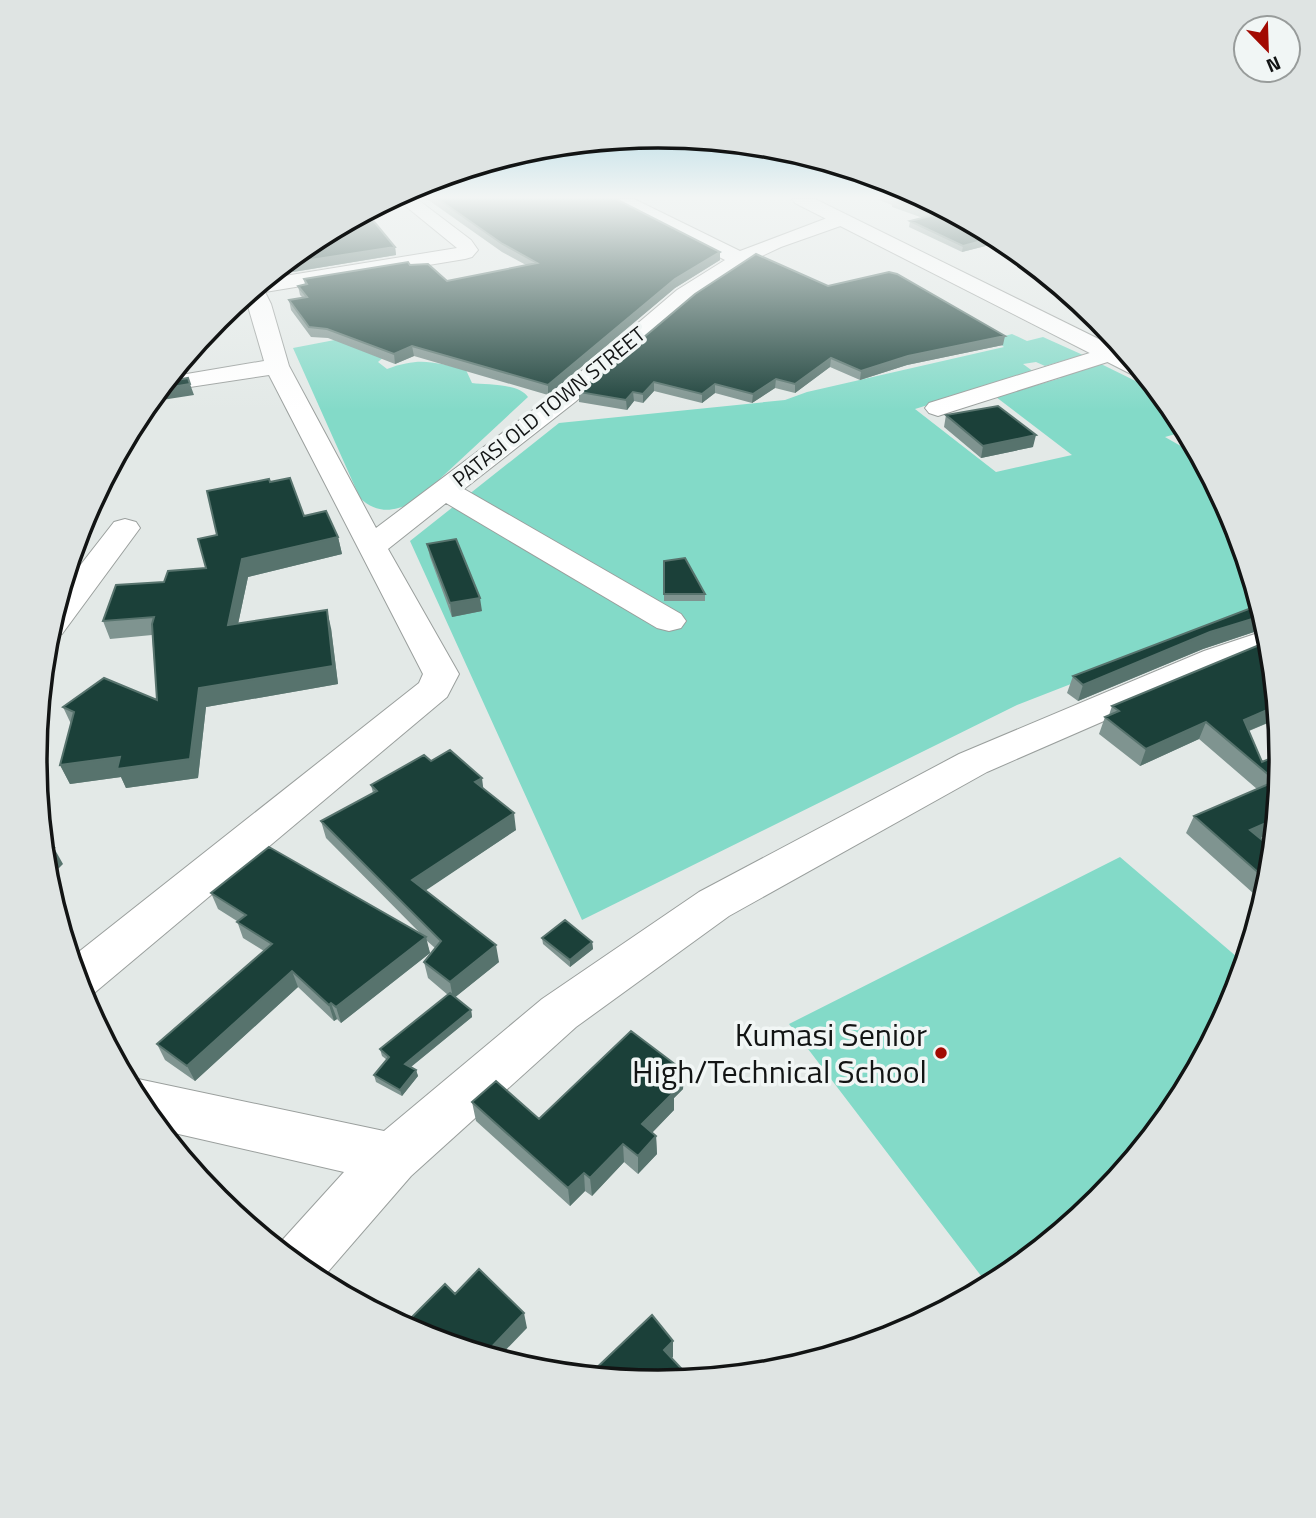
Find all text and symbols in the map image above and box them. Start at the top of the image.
north arrow [1232,14,1302,84]
text: N [1262,49,1286,81]
street label: PATASI OLD TOWN STREET [445,318,652,494]
place label: Kumasi Senior High/Technical School [632,1010,927,1095]
marker: Kumasi Senior High/Technical School [933,1045,949,1061]

